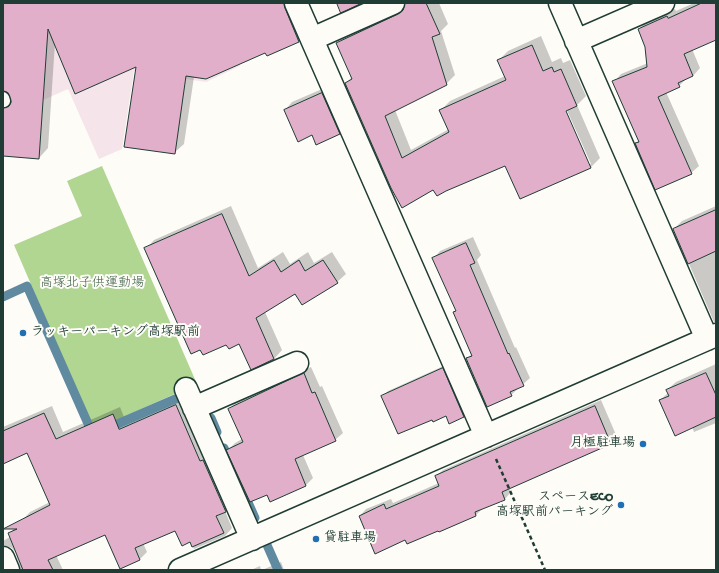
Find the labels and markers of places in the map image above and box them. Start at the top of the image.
place label: ラッキーパーキング高塚駅前 [31,325,200,341]
marker: ラッキーパーキング高塚駅前 [18,328,28,338]
place label: 月極駐車場 [570,436,635,452]
marker: 月極駐車場 [638,439,648,449]
place label: スペースECO 高塚駅前パーキング [496,490,613,521]
marker: スペースECO 高塚駅前パーキング [616,500,626,510]
place label: 貸駐車場 [324,531,376,547]
marker: 貸駐車場 [311,534,321,544]

